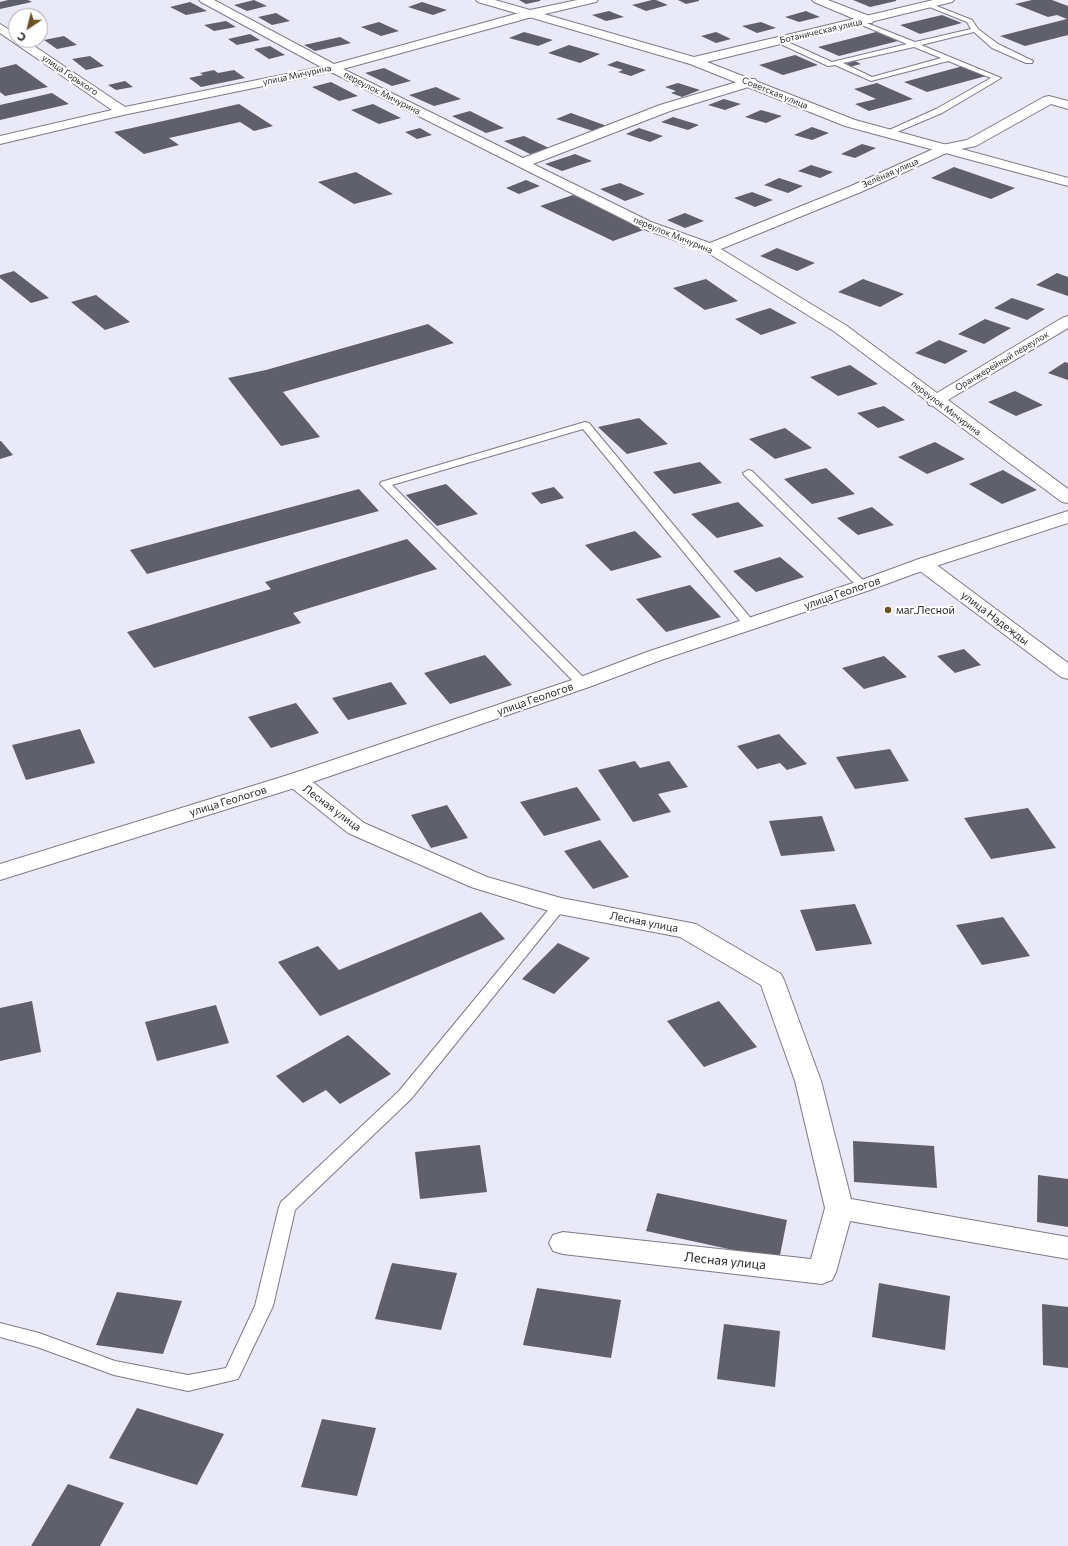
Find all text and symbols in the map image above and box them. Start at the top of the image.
north arrow [8,8,48,48]
street label: Ботаническая улица [779,16,863,46]
text: С [15,30,28,45]
street label: улица Горького [40,52,100,98]
street label: улица Мичурина [262,62,332,88]
street label: переулок Мичурина [342,69,422,117]
street label: Советская улица [740,75,810,111]
street label: Зелёная улица [860,156,920,190]
street label: переулок Мичурина [632,214,714,256]
street label: Оранжерейный переулок [953,329,1051,393]
street label: переулок Мичурина [909,378,983,438]
street label: улица Геологов [802,574,882,612]
street label: улица Надежды [958,588,1032,648]
place label: маг.Лесной [896,603,955,617]
marker: маг.Лесной [883,605,893,615]
street label: улица Геологов [495,680,575,718]
street label: Лесная улица [300,782,364,834]
street label: улица Геологов [188,783,268,819]
street label: Лесная улица [609,909,679,935]
street label: Лесная улица [683,1249,767,1273]

